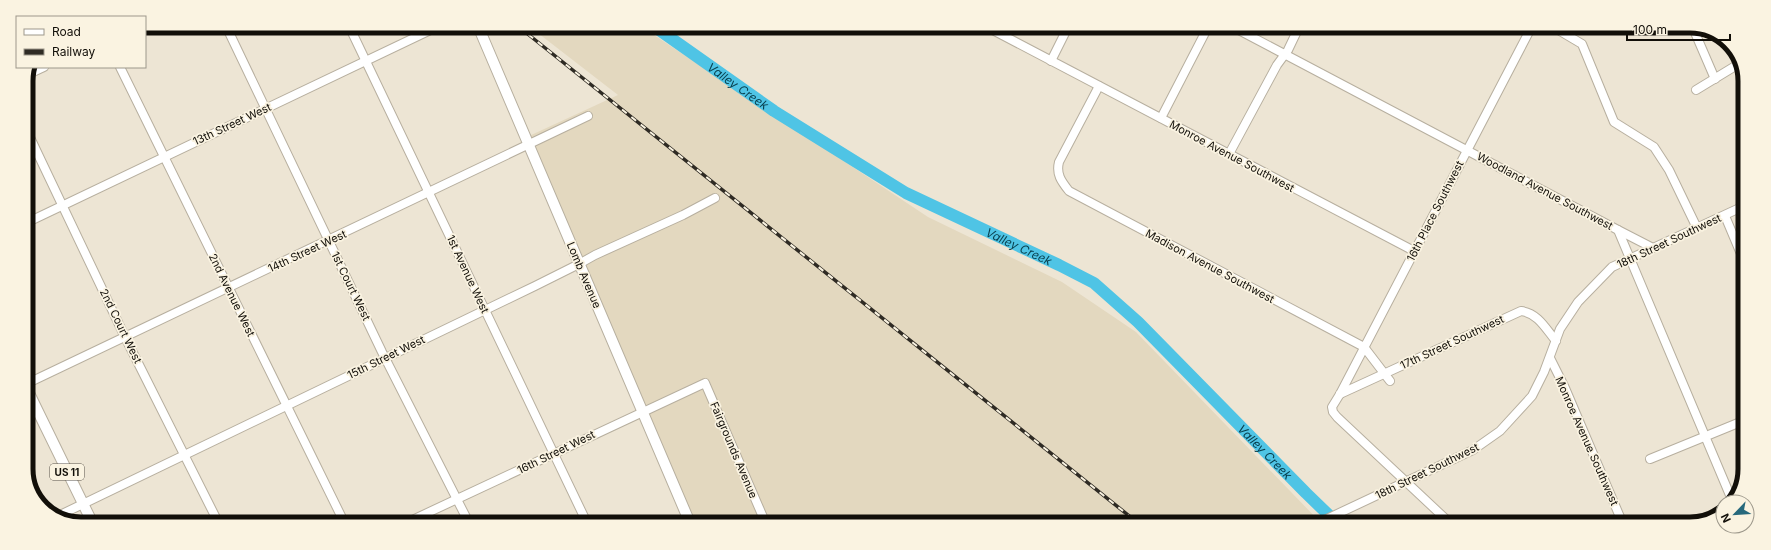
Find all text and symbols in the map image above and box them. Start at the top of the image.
legend [16,16,146,68]
scale bar [1627,16,1730,42]
text: 100 m [1633,22,1667,37]
text: Road [52,24,81,39]
text: Railway [52,44,96,59]
water label: Valley Creek [705,59,772,113]
street label: 13th Street West [191,100,274,148]
street label: Monroe Avenue Southwest [1167,117,1297,195]
street label: Woodland Avenue Southwest [1475,149,1616,233]
street label: 16th Place Southwest [1404,158,1467,264]
street label: 18th Street Southwest [1615,211,1724,271]
water label: Valley Creek [984,224,1055,268]
street label: Madison Avenue Southwest [1143,226,1277,306]
street label: 14th Street West [266,227,349,275]
street label: 1st Avenue West [444,233,492,316]
street label: Lomb Avenue [564,240,604,310]
street label: 1st Court West [328,249,374,323]
street label: 2nd Avenue West [206,251,258,339]
street label: 2nd Court West [97,286,145,366]
street label: 17th Street Southwest [1398,312,1506,372]
street label: 15th Street West [345,332,427,382]
street label: Monroe Avenue Southwest [1552,374,1622,508]
street label: Fairgrounds Avenue [707,400,761,500]
water label: Valley Creek [1235,421,1296,483]
street label: 16th Street West [515,427,597,477]
street label: 18th Street Southwest [1373,440,1481,502]
road number: US 11 [50,464,84,480]
north arrow [1715,494,1755,534]
text: N [1718,511,1734,525]

